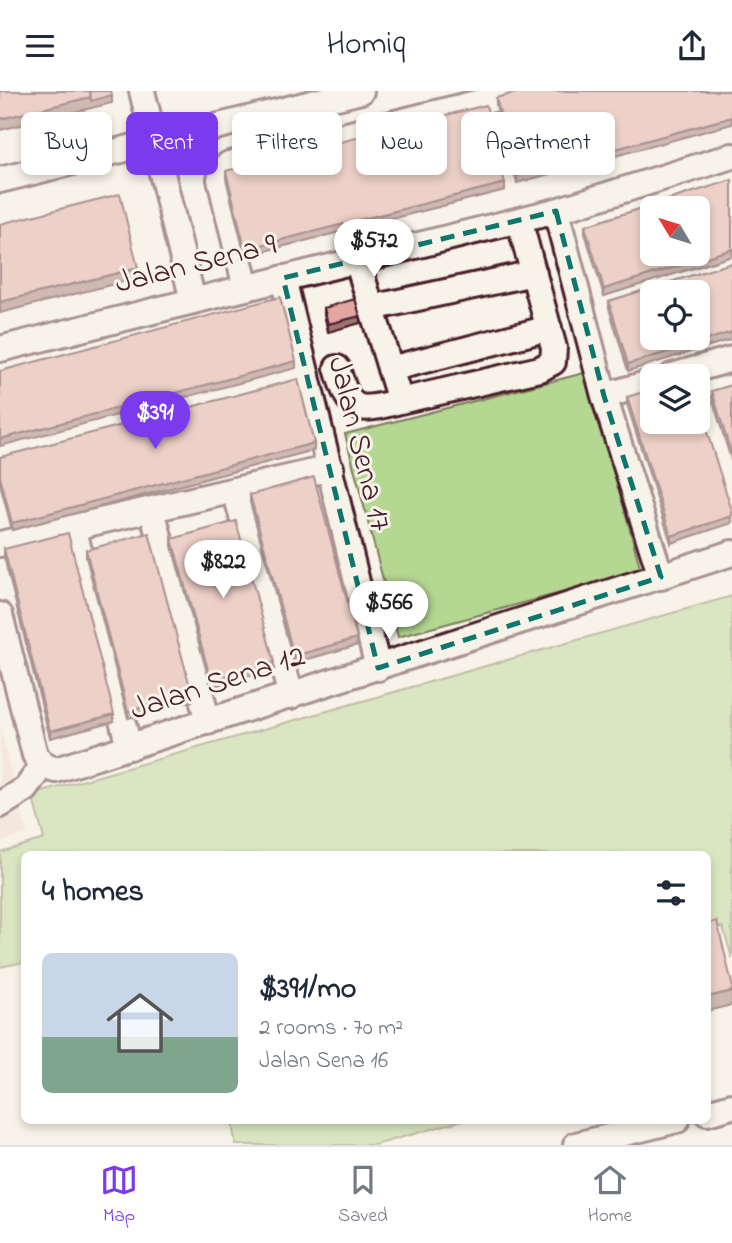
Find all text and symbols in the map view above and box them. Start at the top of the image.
text: Homiq [326,22,406,69]
icon: menu [21,27,59,65]
icon: share [673,27,711,65]
chip: Buy [21,112,112,175]
chip: Rent [126,112,218,175]
chip: Filters [232,112,342,175]
chip: New [356,112,447,175]
chip: Apartment [461,112,615,175]
north arrow [640,196,710,266]
map controls [640,196,710,434]
pin: $572 [333,219,415,279]
street label: Jalan Sena 9 [110,222,282,308]
text: $572 [350,225,398,258]
button: locate [640,280,710,350]
street label: Jalan Sena 17 [314,352,402,536]
button: layers [640,364,710,434]
pin: $391 [114,391,196,451]
text: $391 [136,397,174,430]
pin: $822 [182,540,264,600]
text: $822 [200,546,246,579]
pin: $566 [348,581,430,641]
text: $566 [365,587,413,620]
street label: Jalan Sena 12 [124,634,312,734]
text: 4 homes [42,871,144,915]
icon: filters [652,874,690,912]
text: $391/mo [259,968,356,1012]
icon: home [98,981,182,1065]
text: 2 rooms · 70 m² [259,1012,403,1045]
text: Jalan Sena 16 [259,1045,388,1078]
tab: Map [100,1161,138,1230]
tab: Saved [338,1161,388,1230]
tab: Home [588,1161,632,1230]

